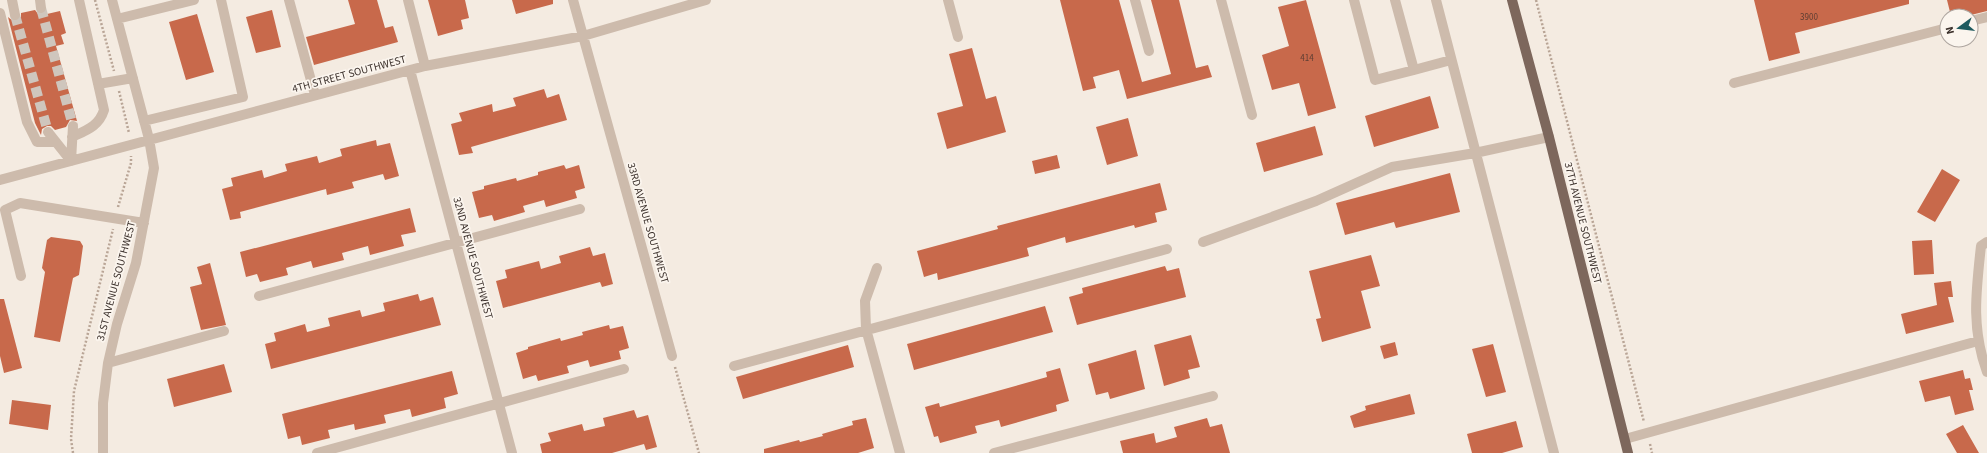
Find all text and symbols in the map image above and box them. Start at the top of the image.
north arrow [1939,8,1979,48]
house number: 3900 [1800,11,1818,24]
text: N [1942,25,1958,36]
street label: 4TH STREET SOUTHWEST [290,52,408,96]
house number: 414 [1300,52,1314,65]
street label: 33RD AVENUE SOUTHWEST [624,161,672,285]
street label: 37TH AVENUE SOUTHWEST [1561,161,1605,286]
street label: 32ND AVENUE SOUTHWEST [449,195,497,321]
street label: 31ST AVENUE SOUTHWEST [93,219,139,343]

